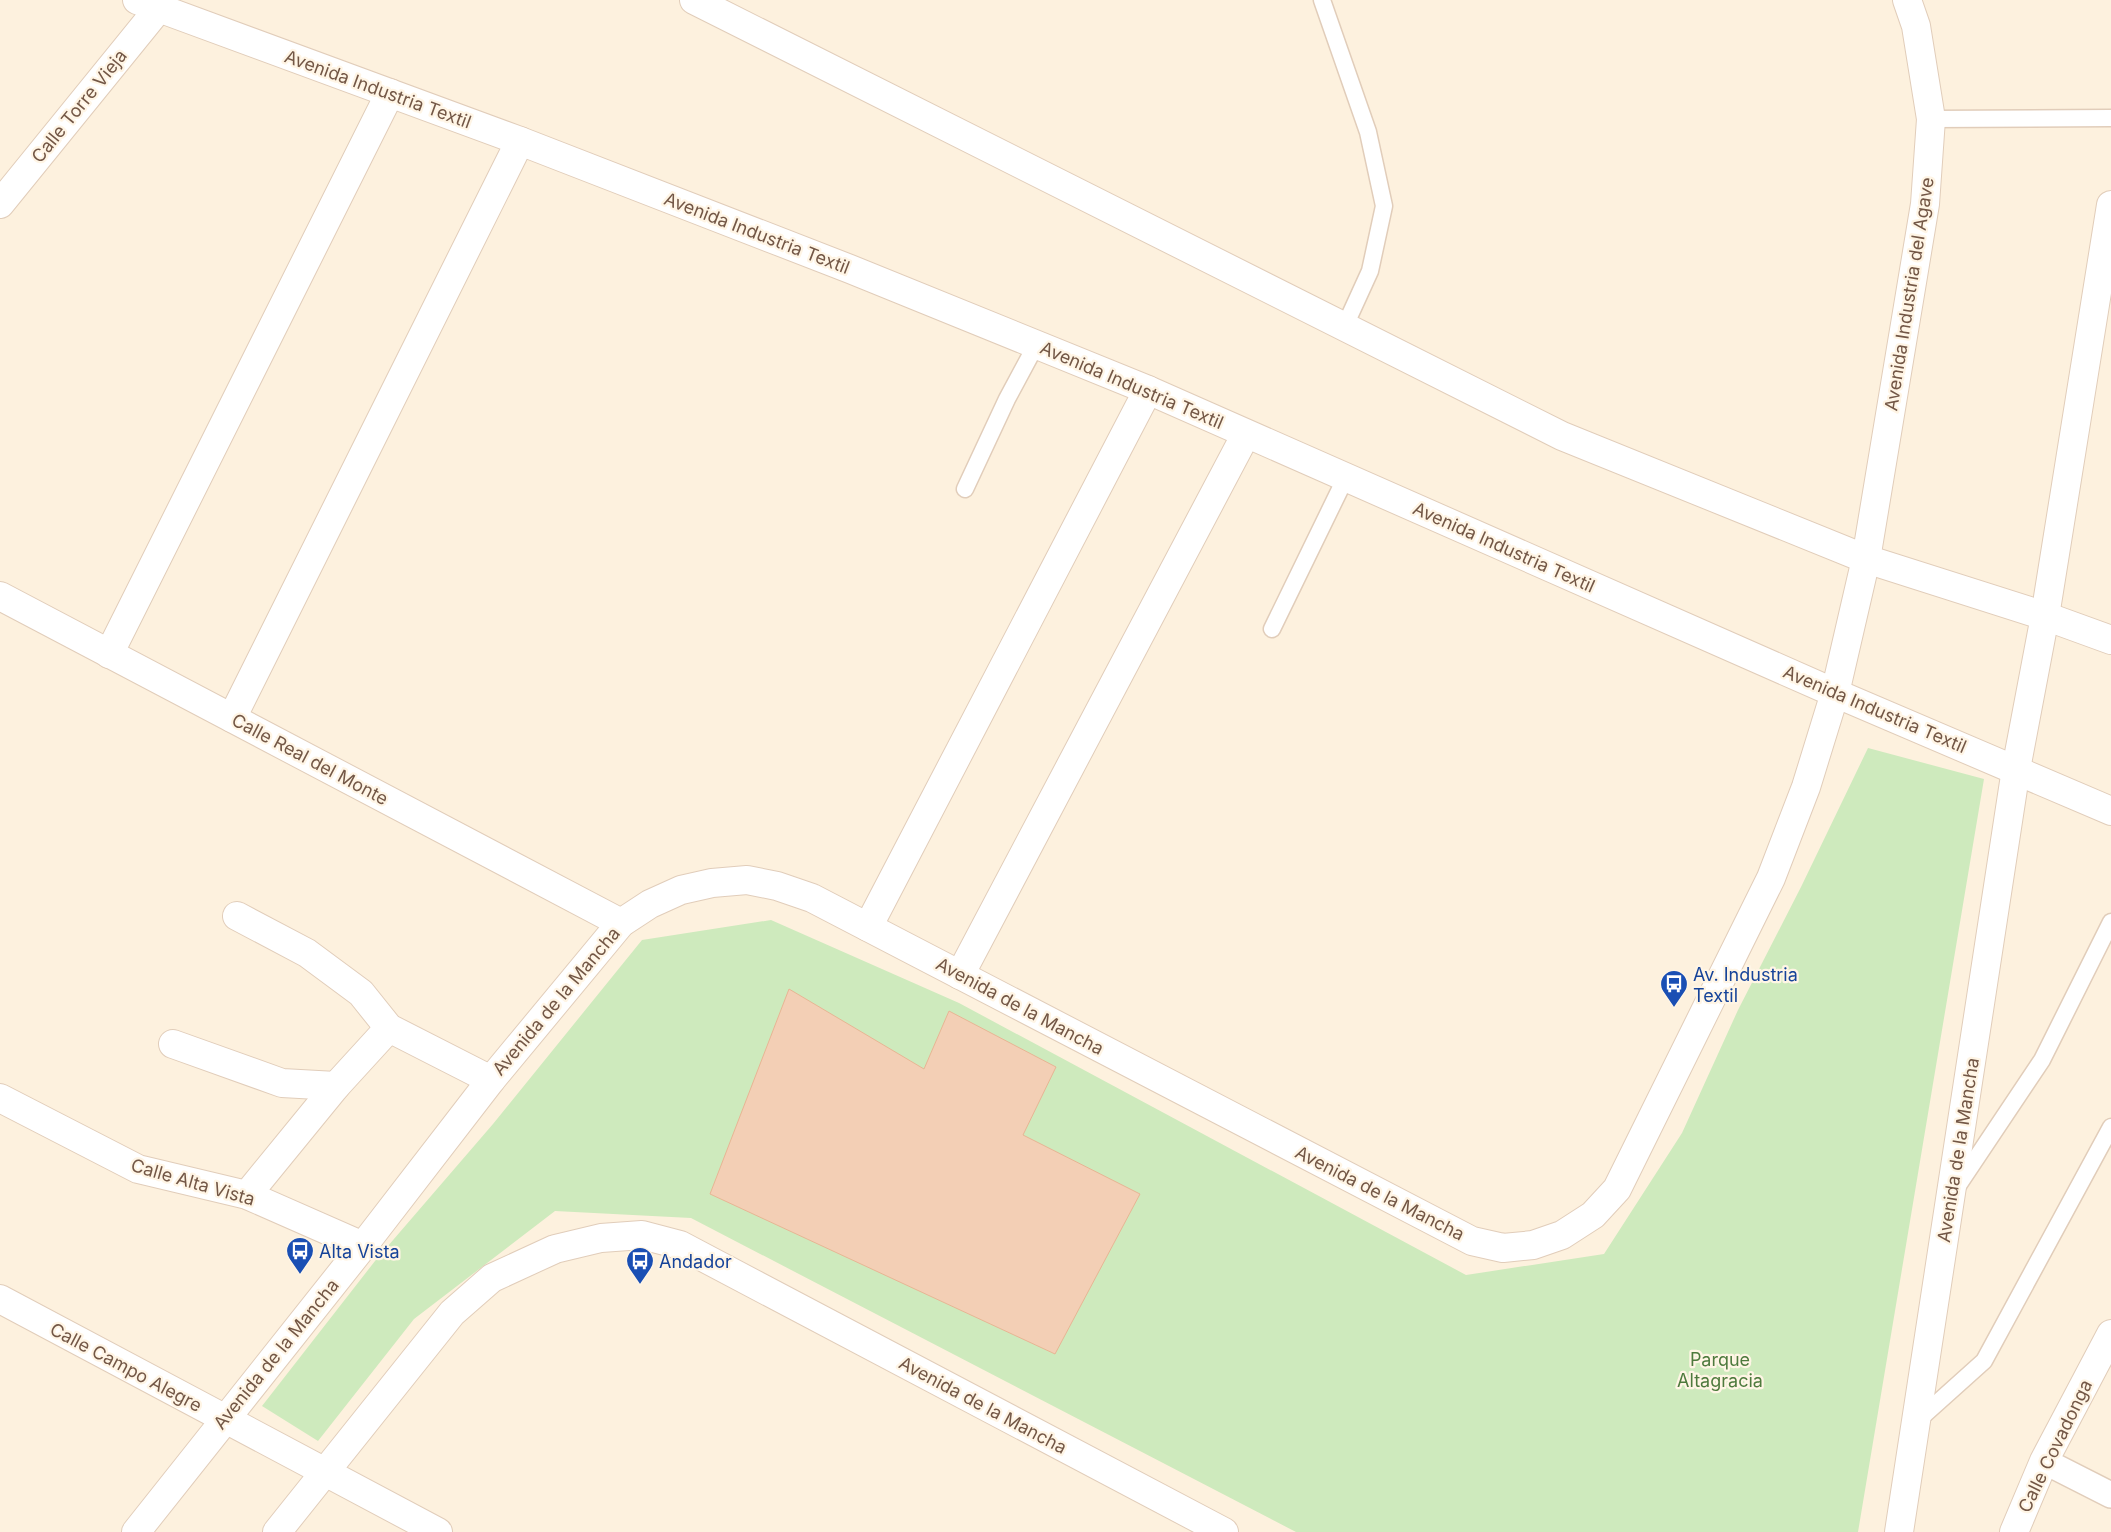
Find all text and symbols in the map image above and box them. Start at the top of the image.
street label: Calle Torre Vieja [27,45,131,167]
street label: Avenida Industria Textil [282,45,474,133]
street label: Avenida Industria del Agave [1880,176,1938,412]
street label: Avenida Industria Textil [661,188,853,278]
street label: Avenida Industria Textil [1037,337,1227,433]
street label: Avenida Industria Textil [1410,497,1598,597]
street label: Avenida Industria Textil [1780,661,1970,757]
street label: Calle Real del Monte [228,709,392,809]
street label: Avenida de la Mancha [488,923,624,1079]
street label: Avenida de la Mancha [933,953,1107,1059]
place label: Av. Industria Textil [1693,964,1798,1006]
bus stop icon: Av. Industria Textil [1659,969,1689,1008]
street label: Avenida de la Mancha [1933,1056,1983,1244]
street label: Avenida de la Mancha [1292,1141,1468,1245]
street label: Calle Alta Vista [129,1154,257,1210]
bus stop icon: Alta Vista [285,1236,315,1275]
place label: Alta Vista [319,1241,400,1262]
bus stop icon: Andador [625,1246,655,1285]
place label: Andador [659,1251,732,1272]
street label: Avenida de la Mancha [209,1275,343,1433]
street label: Calle Campo Alegre [47,1318,205,1416]
park label: Parque Altagracia [1677,1349,1763,1391]
street label: Avenida de la Mancha [896,1352,1070,1458]
street label: Calle Covadonga [2014,1376,2096,1516]

